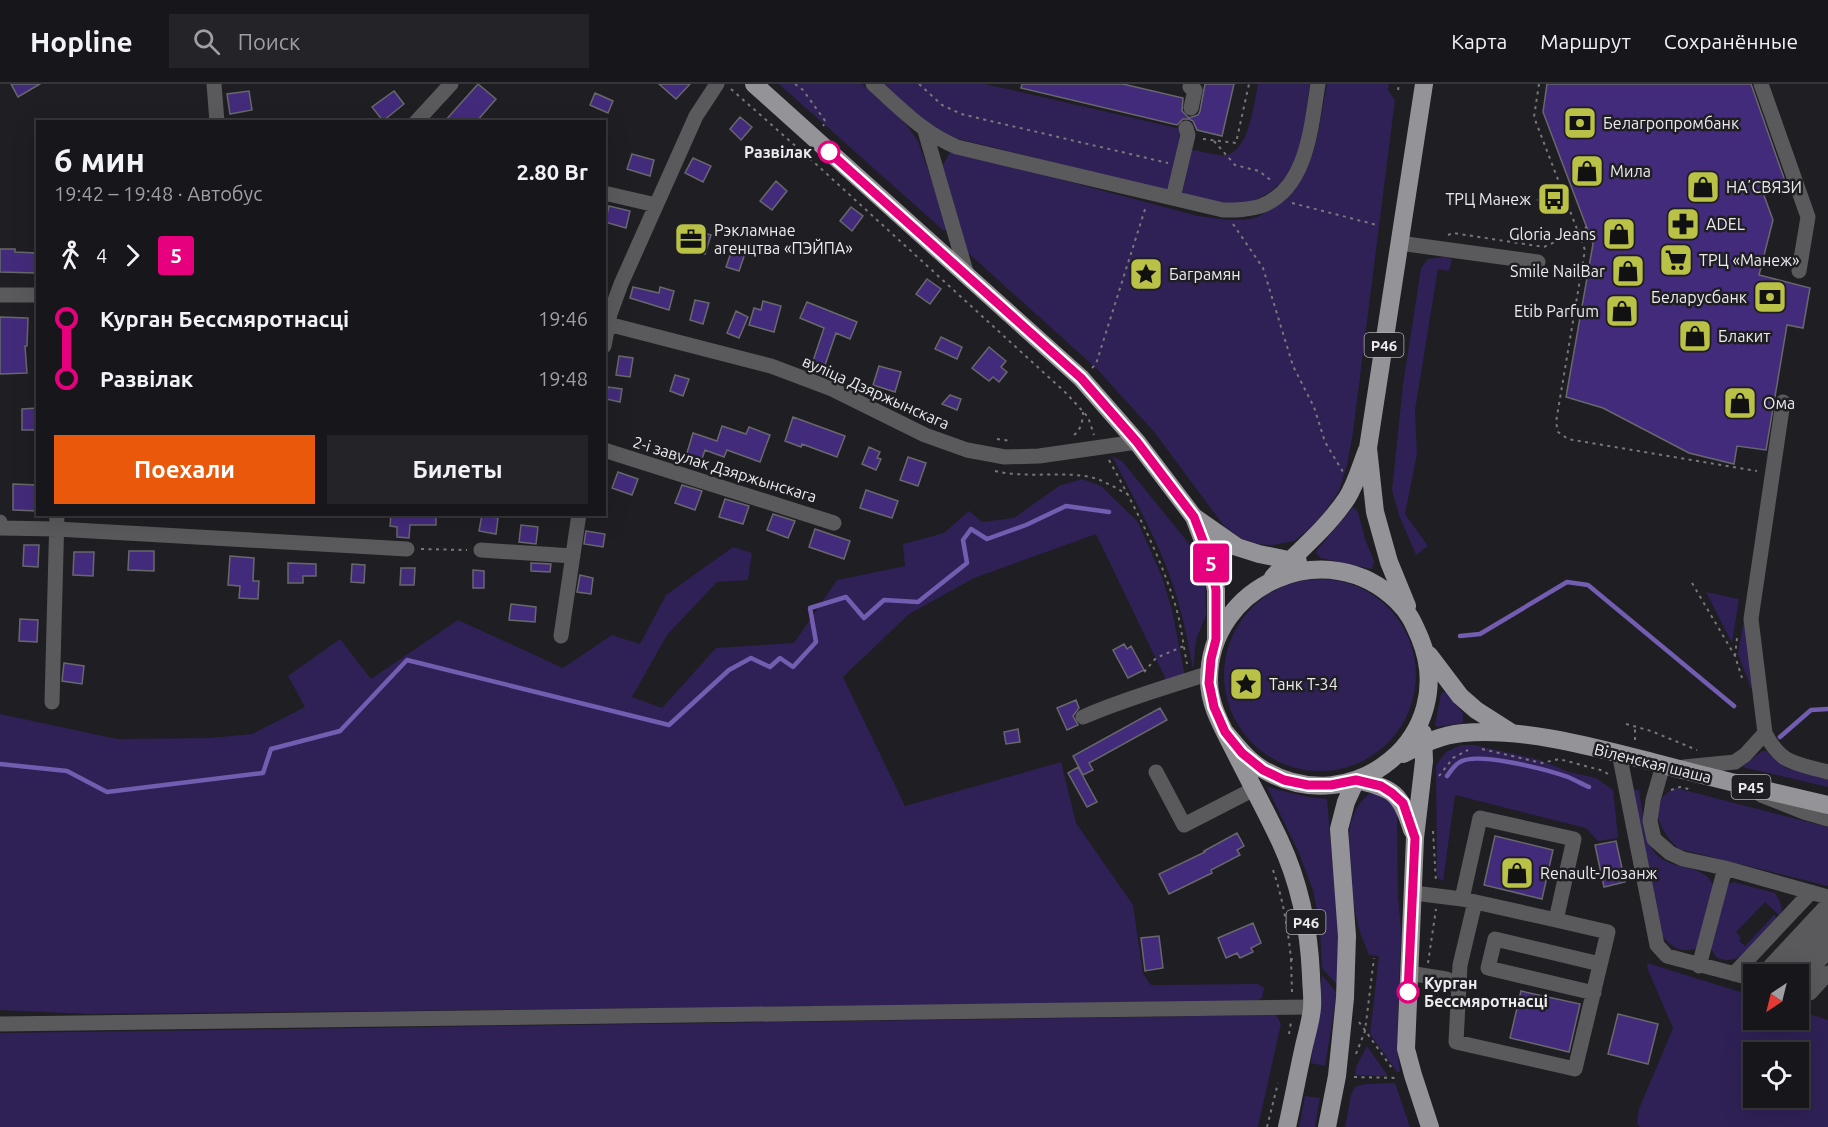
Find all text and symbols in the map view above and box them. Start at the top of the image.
search box [169,14,589,68]
icon: search [190,25,223,58]
text: Hopline [30,26,133,57]
text: Поиск [238,29,300,54]
text: Карта [1451,29,1507,53]
text: Маршрут [1540,29,1631,53]
text: Сохранённые [1664,29,1798,53]
bank icon: Белагропромбанк [1562,105,1598,141]
place label: Белагропромбанк [1603,114,1739,132]
text: 6 мин [54,141,145,178]
marker: Развілак [818,141,840,163]
place label: Развілак [744,143,812,161]
shop icon: Мила [1569,153,1605,189]
text: 2.80 Br [517,159,588,184]
place label: Мила [1610,162,1651,180]
shop icon: НАʼСВЯЗИ [1685,169,1721,205]
place label: НАʼСВЯЗИ [1726,178,1802,196]
bus stop icon: ТРЦ Манеж [1536,181,1572,217]
text: 19:42 – 19:48 · Автобус [54,182,263,205]
place label: ТРЦ Манеж [1445,190,1531,208]
pharmacy icon: ADEL [1665,206,1701,242]
place label: ADEL [1706,215,1745,233]
shop icon: Gloria Jeans [1601,216,1637,252]
office icon: Рэкламнае агенцтва «ПЭЙПА» [673,221,709,257]
place label: Рэкламнае агенцтва «ПЭЙПА» [714,221,853,257]
place label: Gloria Jeans [1509,225,1596,243]
icon: walk [54,239,87,272]
icon: forward [116,239,149,272]
supermarket icon: ТРЦ «Манеж» [1658,242,1694,278]
text: 5 [170,243,182,267]
text: 4 [96,244,107,267]
place label: ТРЦ «Манеж» [1699,251,1800,269]
shop icon: Smile NailBar [1610,253,1646,289]
place icon: Баграмян [1128,256,1164,292]
place label: Smile NailBar [1510,262,1605,280]
place label: Баграмян [1169,265,1241,283]
bank icon: Беларусбанк [1752,279,1788,315]
place label: Беларусбанк [1651,288,1747,306]
shop icon: Etib Parfum [1604,293,1640,329]
place label: Etib Parfum [1514,302,1599,320]
text: Курган Бессмяротнасці [100,306,349,331]
text: 19:46 [538,307,588,330]
shop icon: Блакит [1677,318,1713,354]
place label: Блакит [1718,327,1770,345]
road number: Р46 [1364,333,1404,357]
street label: вуліца Дзяржынскага [800,351,952,433]
text: Развілак [100,366,193,391]
text: 19:48 [538,367,588,390]
shop icon: Ома [1722,385,1758,421]
place label: Ома [1763,394,1795,412]
street label: 2-і завулак Дзяржынскага [631,432,819,506]
button: Поехали [54,435,315,504]
button: Билеты [327,435,588,504]
line badge: 5 [1192,544,1230,582]
text: 5 [1205,551,1217,575]
place icon: Танк Т-34 [1228,666,1264,702]
place label: Танк Т-34 [1269,675,1338,693]
street label: Віленская шаша [1593,740,1713,786]
road number: Р45 [1732,775,1770,799]
shop icon: Renault-Лозанж [1499,855,1535,891]
place label: Renault-Лозанж [1540,864,1657,882]
road number: Р46 [1286,910,1326,934]
north arrow [1743,964,1809,1030]
map controls [1743,964,1809,1108]
place label: Курган Бессмяротнасці [1424,974,1548,1010]
marker: Курган Бессмяротнасці [1397,981,1419,1003]
button: locate [1743,1042,1809,1108]

